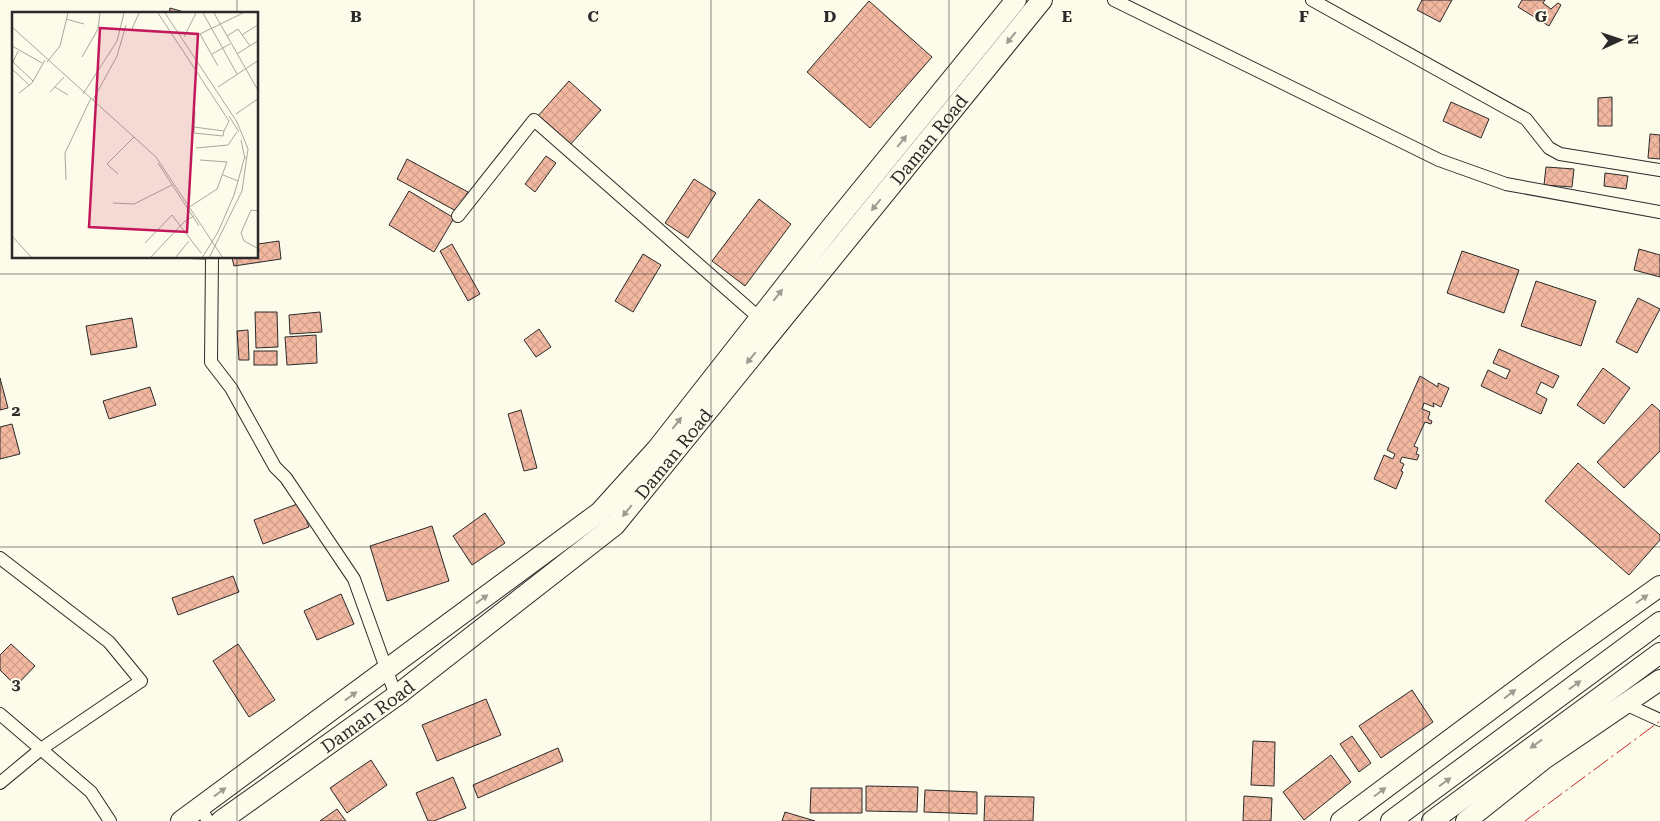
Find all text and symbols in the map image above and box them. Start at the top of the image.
text: B [350,7,362,26]
text: C [587,7,599,26]
text: D [824,7,837,26]
text: E [1062,7,1072,26]
text: F [1299,7,1309,26]
text: G [1535,7,1548,26]
inset map [12,12,259,259]
north arrow [1595,15,1645,65]
one-way arrow [1006,31,1017,44]
text: N [1625,34,1641,45]
street label: Daman Road [886,90,972,189]
one-way arrow [896,135,907,148]
one-way arrow [870,198,881,211]
one-way arrow [772,289,783,302]
one-way arrow [746,351,757,364]
text: 2 [12,401,21,420]
street label: Daman Road [630,404,716,503]
one-way arrow [672,416,683,429]
one-way arrow [621,504,632,517]
one-way arrow [475,594,489,604]
one-way arrow [1635,594,1649,604]
text: 3 [12,675,21,694]
street label: Daman Road [316,675,419,757]
one-way arrow [1568,680,1582,690]
one-way arrow [1503,689,1516,700]
one-way arrow [344,690,357,701]
one-way arrow [1530,739,1543,750]
one-way arrow [1438,776,1451,787]
one-way arrow [213,787,227,797]
one-way arrow [1373,787,1387,797]

